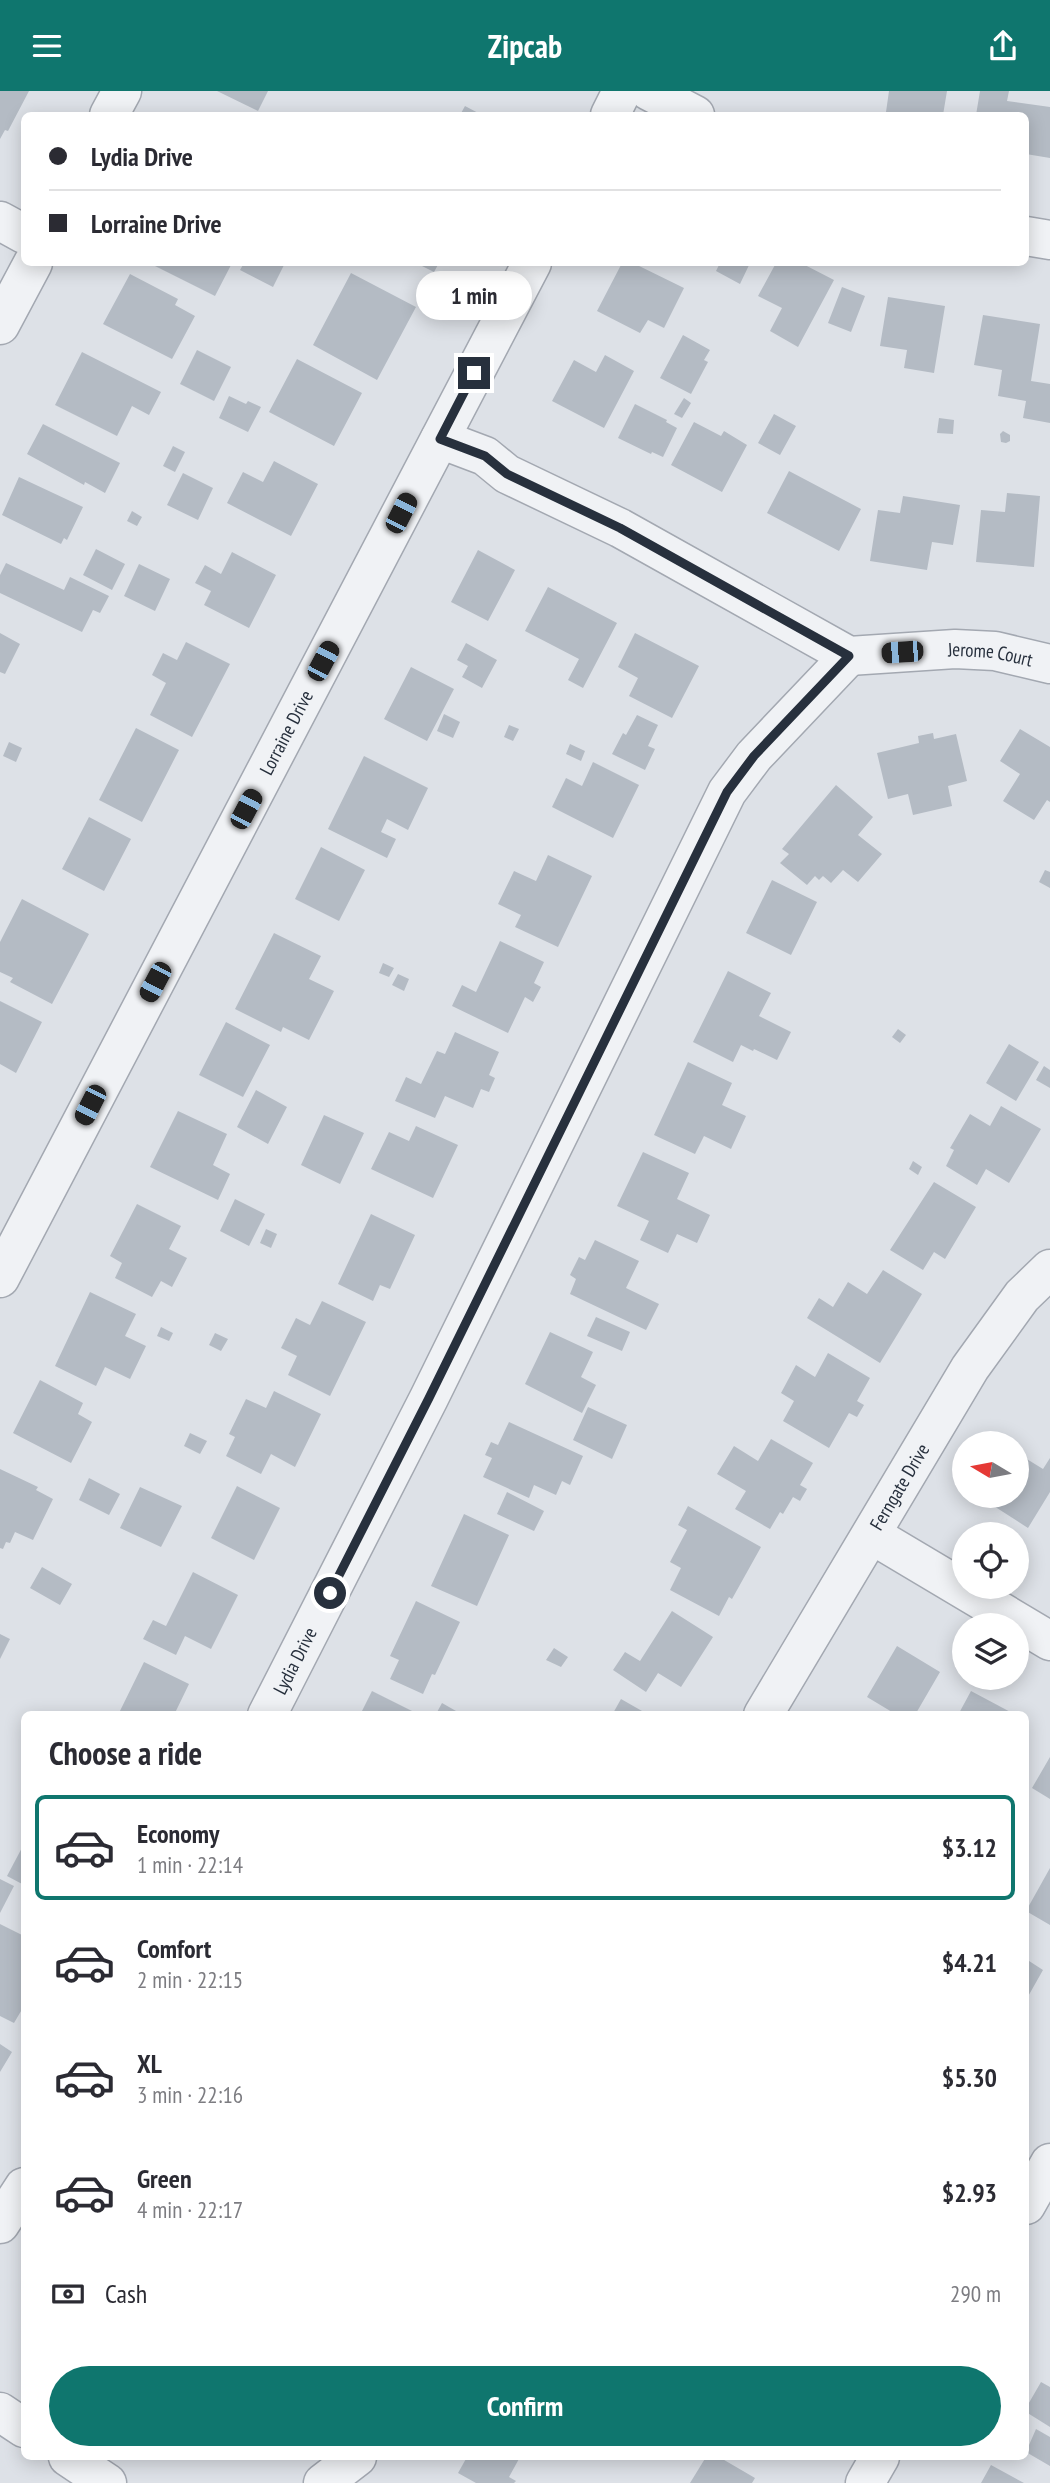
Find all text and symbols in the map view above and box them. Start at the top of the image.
text: Zipcab [488,25,562,67]
icon: menu [28,27,66,65]
icon: share [984,27,1022,65]
text: Lydia Drive [91,140,193,173]
text: Lorraine Drive [91,207,222,240]
callout: 1 min [416,271,532,321]
text: 1 min [451,281,497,310]
route end [458,357,490,389]
car [383,490,420,536]
street label: Jerome Court [946,637,1036,672]
car [304,638,343,684]
car [881,640,924,664]
street label: Lorraine Drive [254,686,318,779]
car [227,786,266,832]
car [136,959,175,1005]
car [72,1082,109,1128]
north arrow [952,1431,1029,1509]
map controls [952,1431,1029,1690]
street label: Ferngate Drive [864,1439,934,1534]
button: locate [952,1522,1029,1599]
route start [314,1577,346,1609]
button: layers [952,1613,1029,1690]
street label: Lydia Drive [268,1623,322,1698]
text: Choose a ride [49,1732,202,1774]
icon: car [53,1816,116,1879]
text: Economy [137,1817,219,1850]
text: $3.12 [942,1831,997,1864]
text: 1 min · 22:14 [137,1850,243,1879]
icon: car [53,1931,116,1994]
text: Comfort [137,1932,211,1965]
text: $4.21 [942,1946,997,1979]
text: 2 min · 22:15 [137,1965,243,1994]
icon: car [53,2046,116,2109]
text: XL [137,2047,162,2080]
text: $5.30 [942,2061,997,2094]
text: 3 min · 22:16 [137,2080,243,2109]
icon: car [53,2161,116,2224]
text: Green [137,2162,192,2195]
text: $2.93 [942,2176,997,2209]
text: 4 min · 22:17 [137,2195,243,2224]
icon: cash [49,2275,87,2313]
text: Cash [105,2277,147,2310]
text: 290 m [950,2279,1001,2308]
button: Confirm [49,2366,1001,2446]

